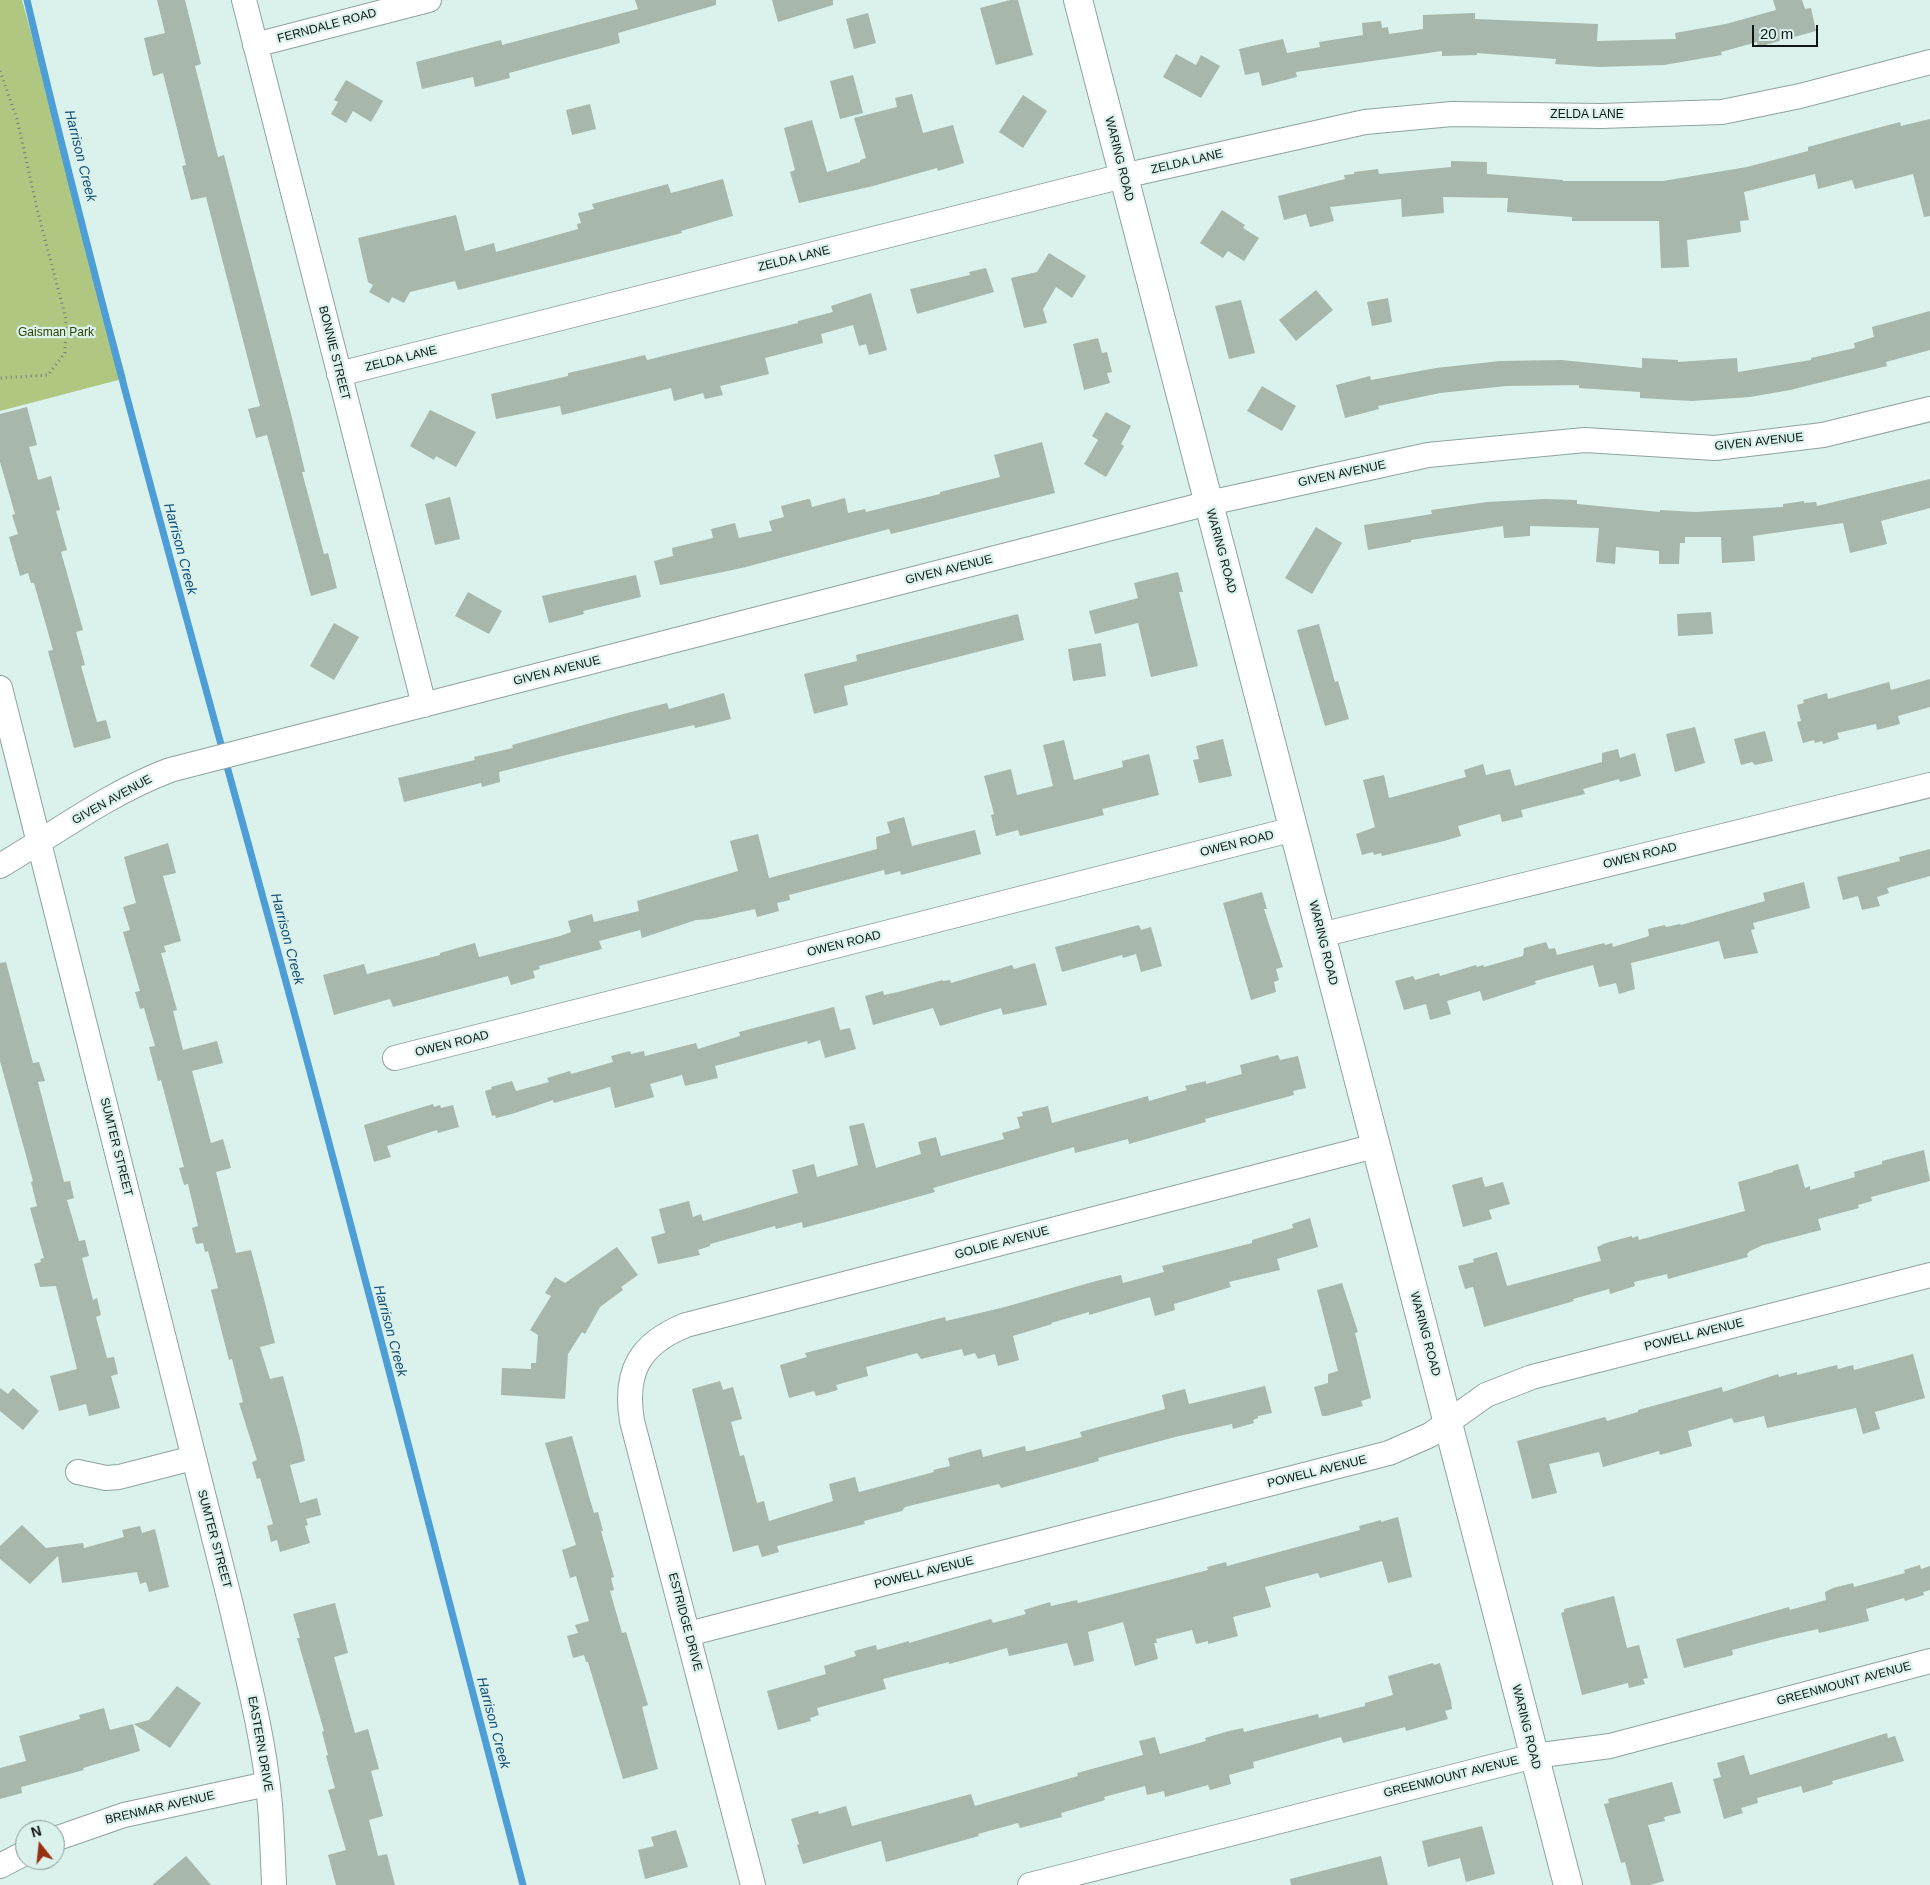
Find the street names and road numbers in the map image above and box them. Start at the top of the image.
street label: FERNDALE ROAD [276,6,378,46]
street label: ZELDA LANE [1550,108,1624,122]
street label: WARING ROAD [1102,115,1136,203]
street label: ZELDA LANE [1150,147,1224,177]
street label: ZELDA LANE [757,243,831,275]
street label: BONNIE STREET [315,304,353,402]
street label: ZELDA LANE [364,343,438,375]
street label: GIVEN AVENUE [1714,430,1804,454]
street label: GIVEN AVENUE [1297,458,1387,490]
street label: WARING ROAD [1203,507,1239,595]
street label: GIVEN AVENUE [904,552,994,588]
street label: GIVEN AVENUE [512,653,602,689]
street label: GIVEN AVENUE [70,772,154,828]
street label: OWEN ROAD [1199,828,1275,860]
street label: OWEN ROAD [1602,840,1678,872]
street label: WARING ROAD [1306,899,1340,987]
street label: OWEN ROAD [806,928,882,960]
street label: OWEN ROAD [414,1028,490,1060]
street label: SUMTER STREET [97,1096,135,1198]
street label: GOLDIE AVENUE [953,1223,1051,1263]
street label: WARING ROAD [1407,1290,1443,1378]
street label: POWELL AVENUE [1643,1316,1745,1354]
street label: POWELL AVENUE [1266,1453,1368,1491]
street label: SUMTER STREET [194,1488,234,1590]
street label: POWELL AVENUE [873,1554,975,1592]
street label: ESTRIDGE DRIVE [665,1571,705,1673]
street label: GREENMOUNT AVENUE [1775,1659,1913,1709]
street label: WARING ROAD [1509,1683,1543,1771]
street label: EASTERN DRIVE [245,1695,275,1793]
street label: GREENMOUNT AVENUE [1382,1753,1520,1801]
street label: BRENMAR AVENUE [104,1788,216,1828]

